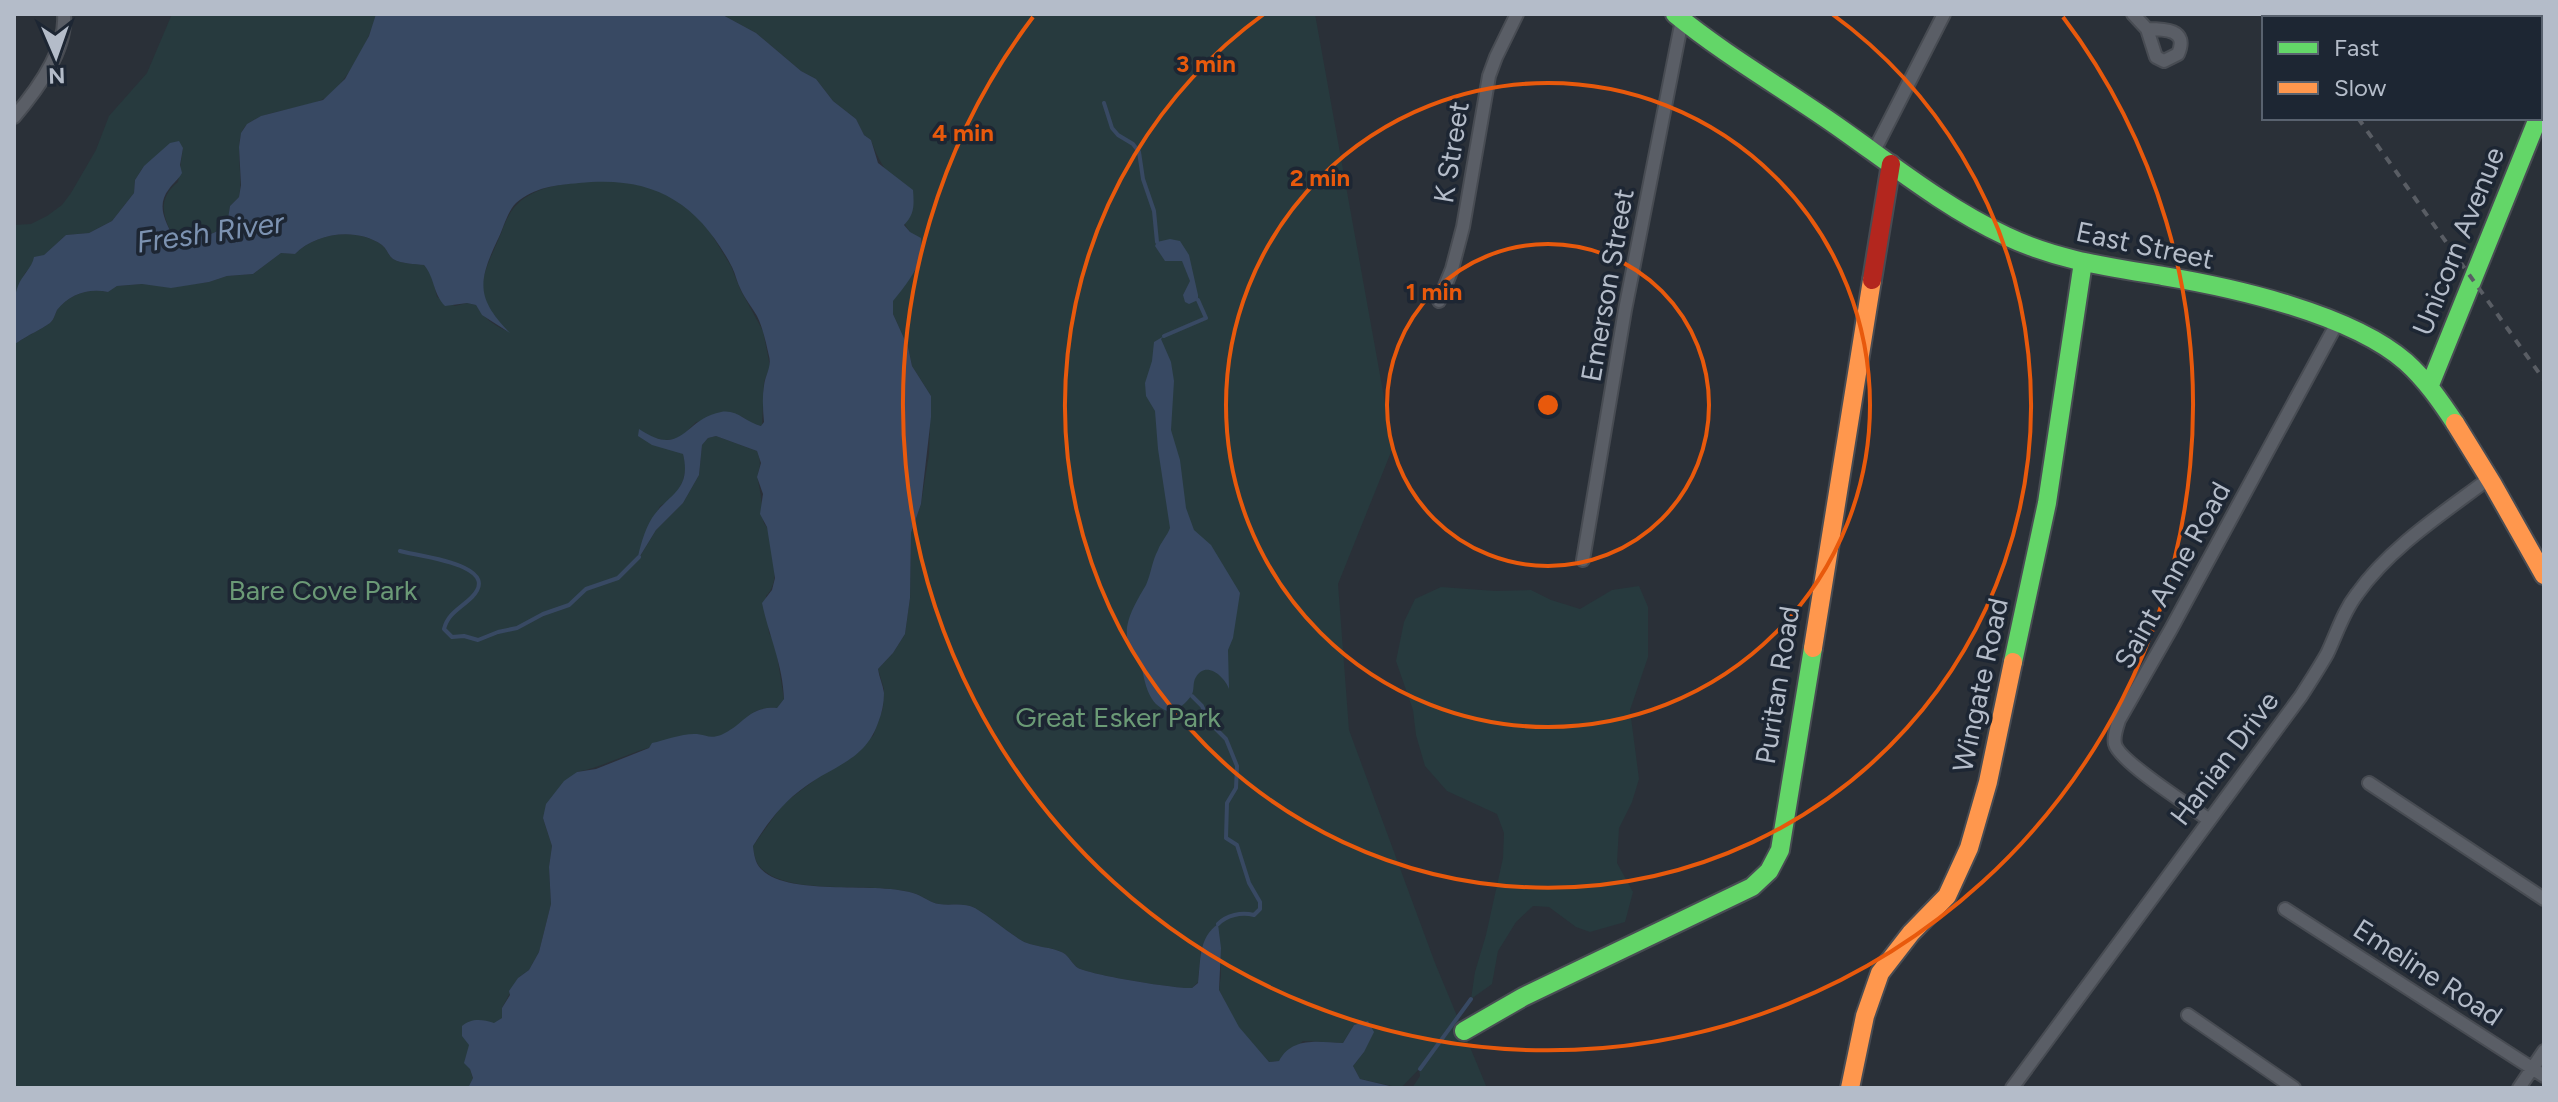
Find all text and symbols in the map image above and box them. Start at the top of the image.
north arrow [16,16,96,96]
legend [2262,16,2542,120]
text: Fast [2334,33,2379,62]
text: 3 min [1176,49,1236,78]
text: N [48,62,66,89]
text: Slow [2334,73,2387,102]
street label: K Street [1426,99,1476,205]
text: 4 min [932,118,994,147]
street label: Unicorn Avenue [2405,142,2511,340]
text: 2 min [1290,163,1350,192]
street label: Emerson Street [1573,186,1641,384]
water label: Fresh River [134,203,288,261]
street label: East Street [2073,214,2217,276]
text: 1 min [1406,277,1462,306]
centre of rings [1534,391,1562,419]
street label: Saint Anne Road [2107,476,2237,674]
park label: Bare Cove Park [229,573,418,607]
street label: Wingate Road [1945,595,2015,775]
street label: Puritan Road [1748,604,1806,766]
street label: Hanian Drive [2163,684,2285,832]
park label: Great Esker Park [1015,700,1221,734]
street label: Emeline Road [2347,911,2509,1033]

